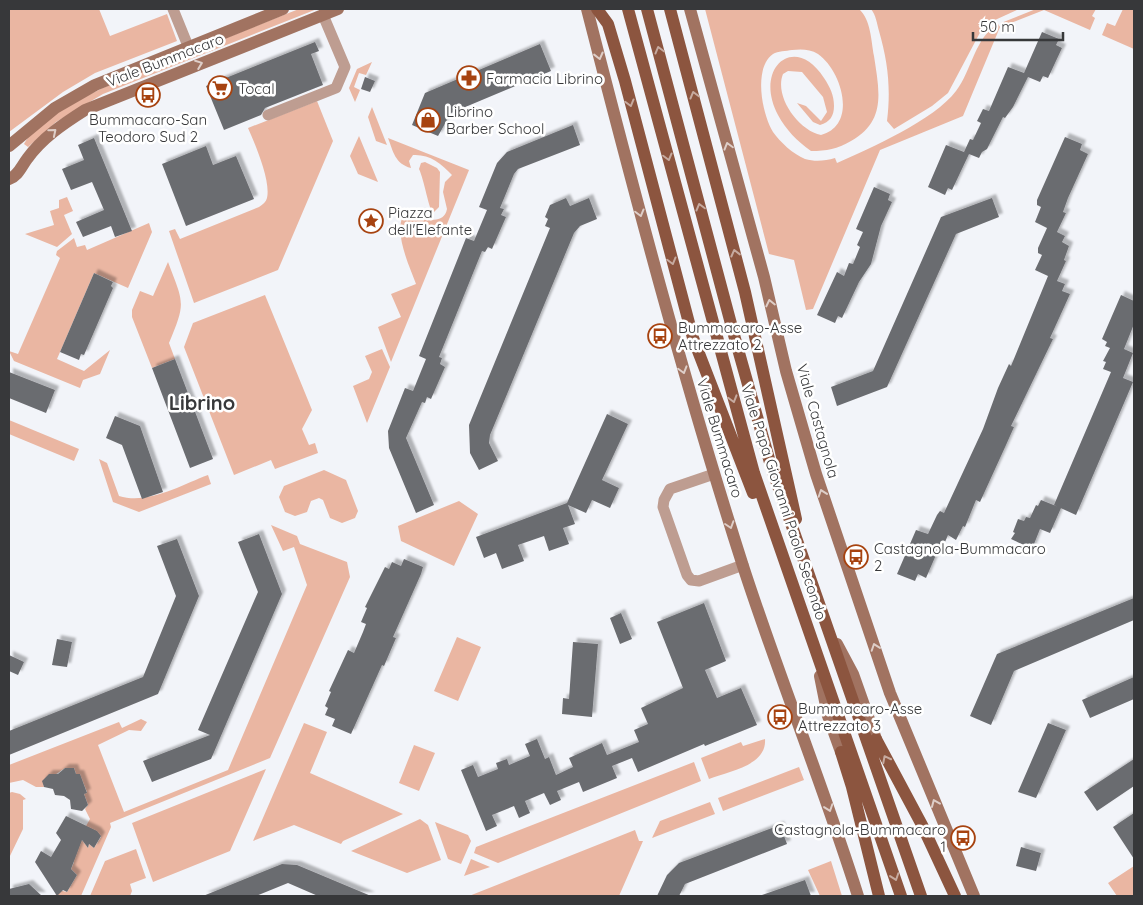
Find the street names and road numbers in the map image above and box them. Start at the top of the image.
street label: Viale Bummacaro [104,29,226,91]
street label: Viale Castagnola [793,362,843,480]
street label: Viale Bummacaro [693,376,747,500]
street label: Viale Papa Giovanni Paolo Secondo [737,382,831,622]

